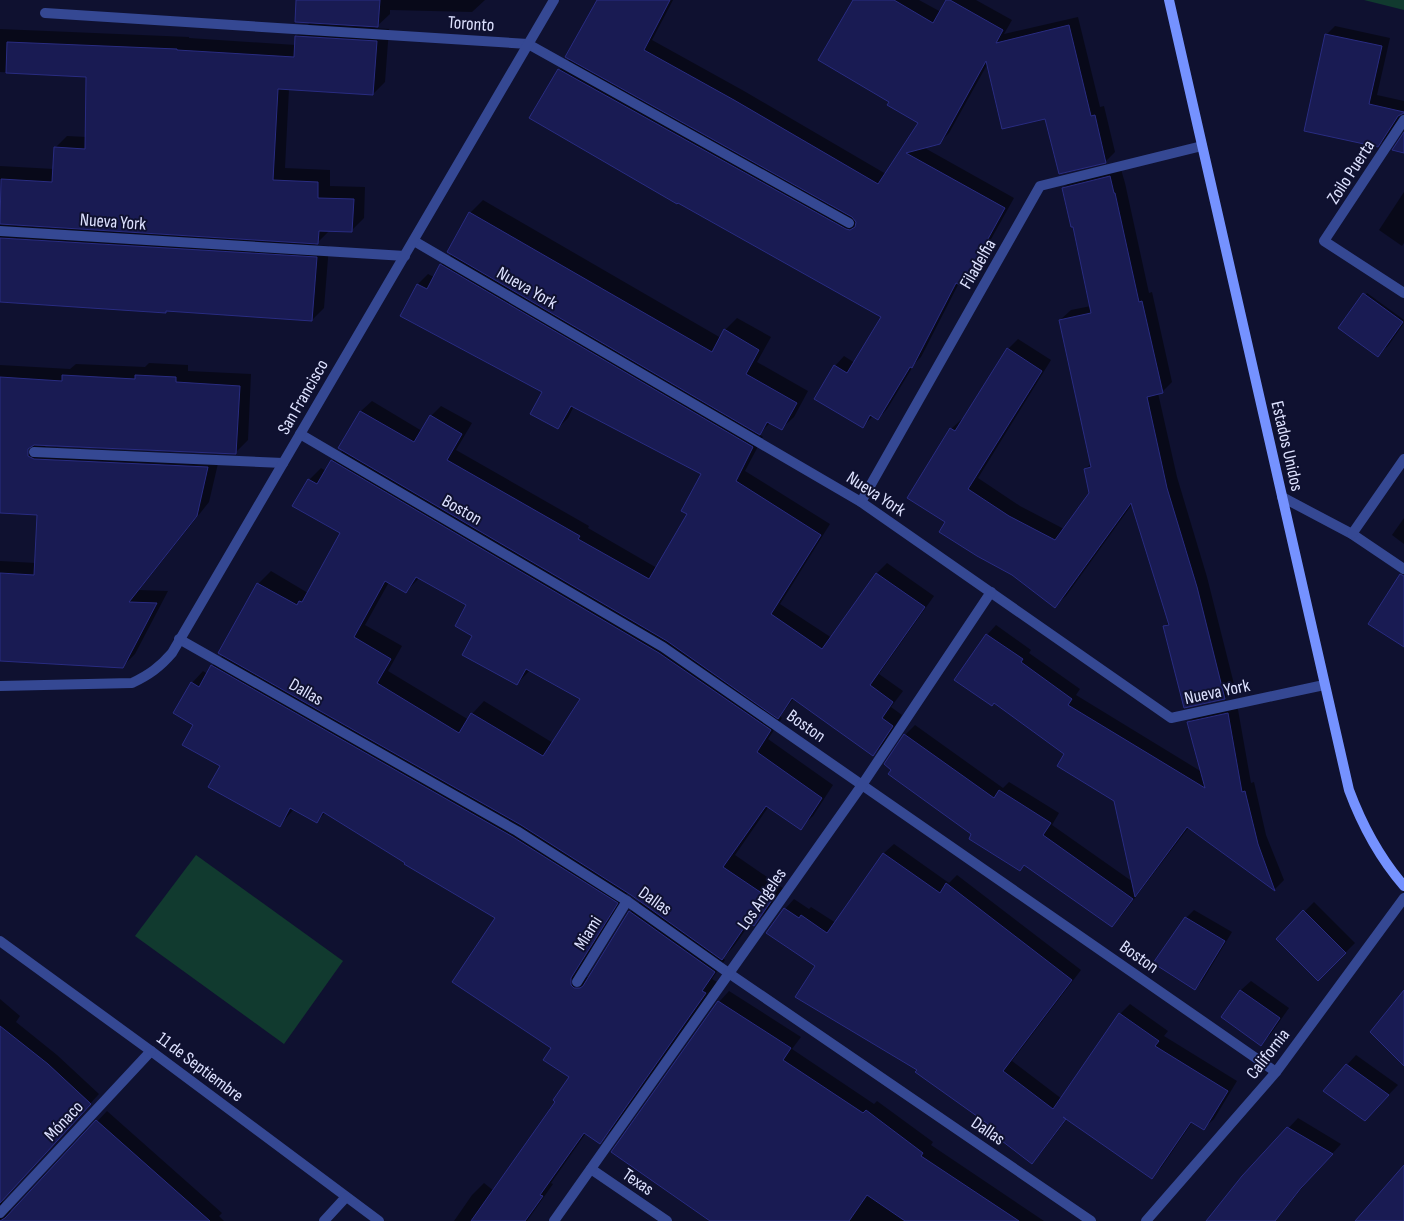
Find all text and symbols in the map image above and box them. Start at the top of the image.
street label: Toronto [447,12,495,36]
street label: Zoilo Puerta [1323,136,1379,208]
street label: Nueva York [79,209,147,235]
street label: Filadelfia [956,235,1001,292]
street label: Nueva York [493,262,561,314]
street label: San Francisco [273,356,333,438]
street label: Estados Unidos [1266,399,1308,493]
street label: Nueva York [842,467,910,521]
street label: Boston [438,490,486,530]
street label: Dallas [285,674,327,710]
street label: Nueva York [1182,675,1252,709]
street label: Boston [783,705,829,747]
street label: Los Angeles [733,864,791,934]
street label: Dallas [634,882,676,920]
street label: Miami [570,912,606,954]
street label: Boston [1116,936,1162,978]
street label: California [1242,1025,1294,1083]
street label: 11 de Septiembre [153,1028,247,1106]
street label: Mónaco [40,1097,88,1145]
street label: Dallas [967,1112,1009,1150]
street label: Texas [618,1164,658,1200]

